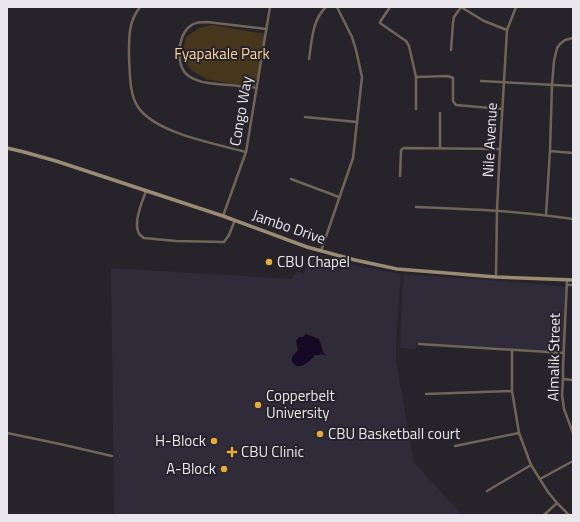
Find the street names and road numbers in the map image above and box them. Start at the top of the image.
street label: Congo Way [223,74,258,148]
street label: Nile Avenue [476,102,503,178]
street label: Jambo Drive [249,203,329,250]
street label: Almalik Street [541,312,566,401]

